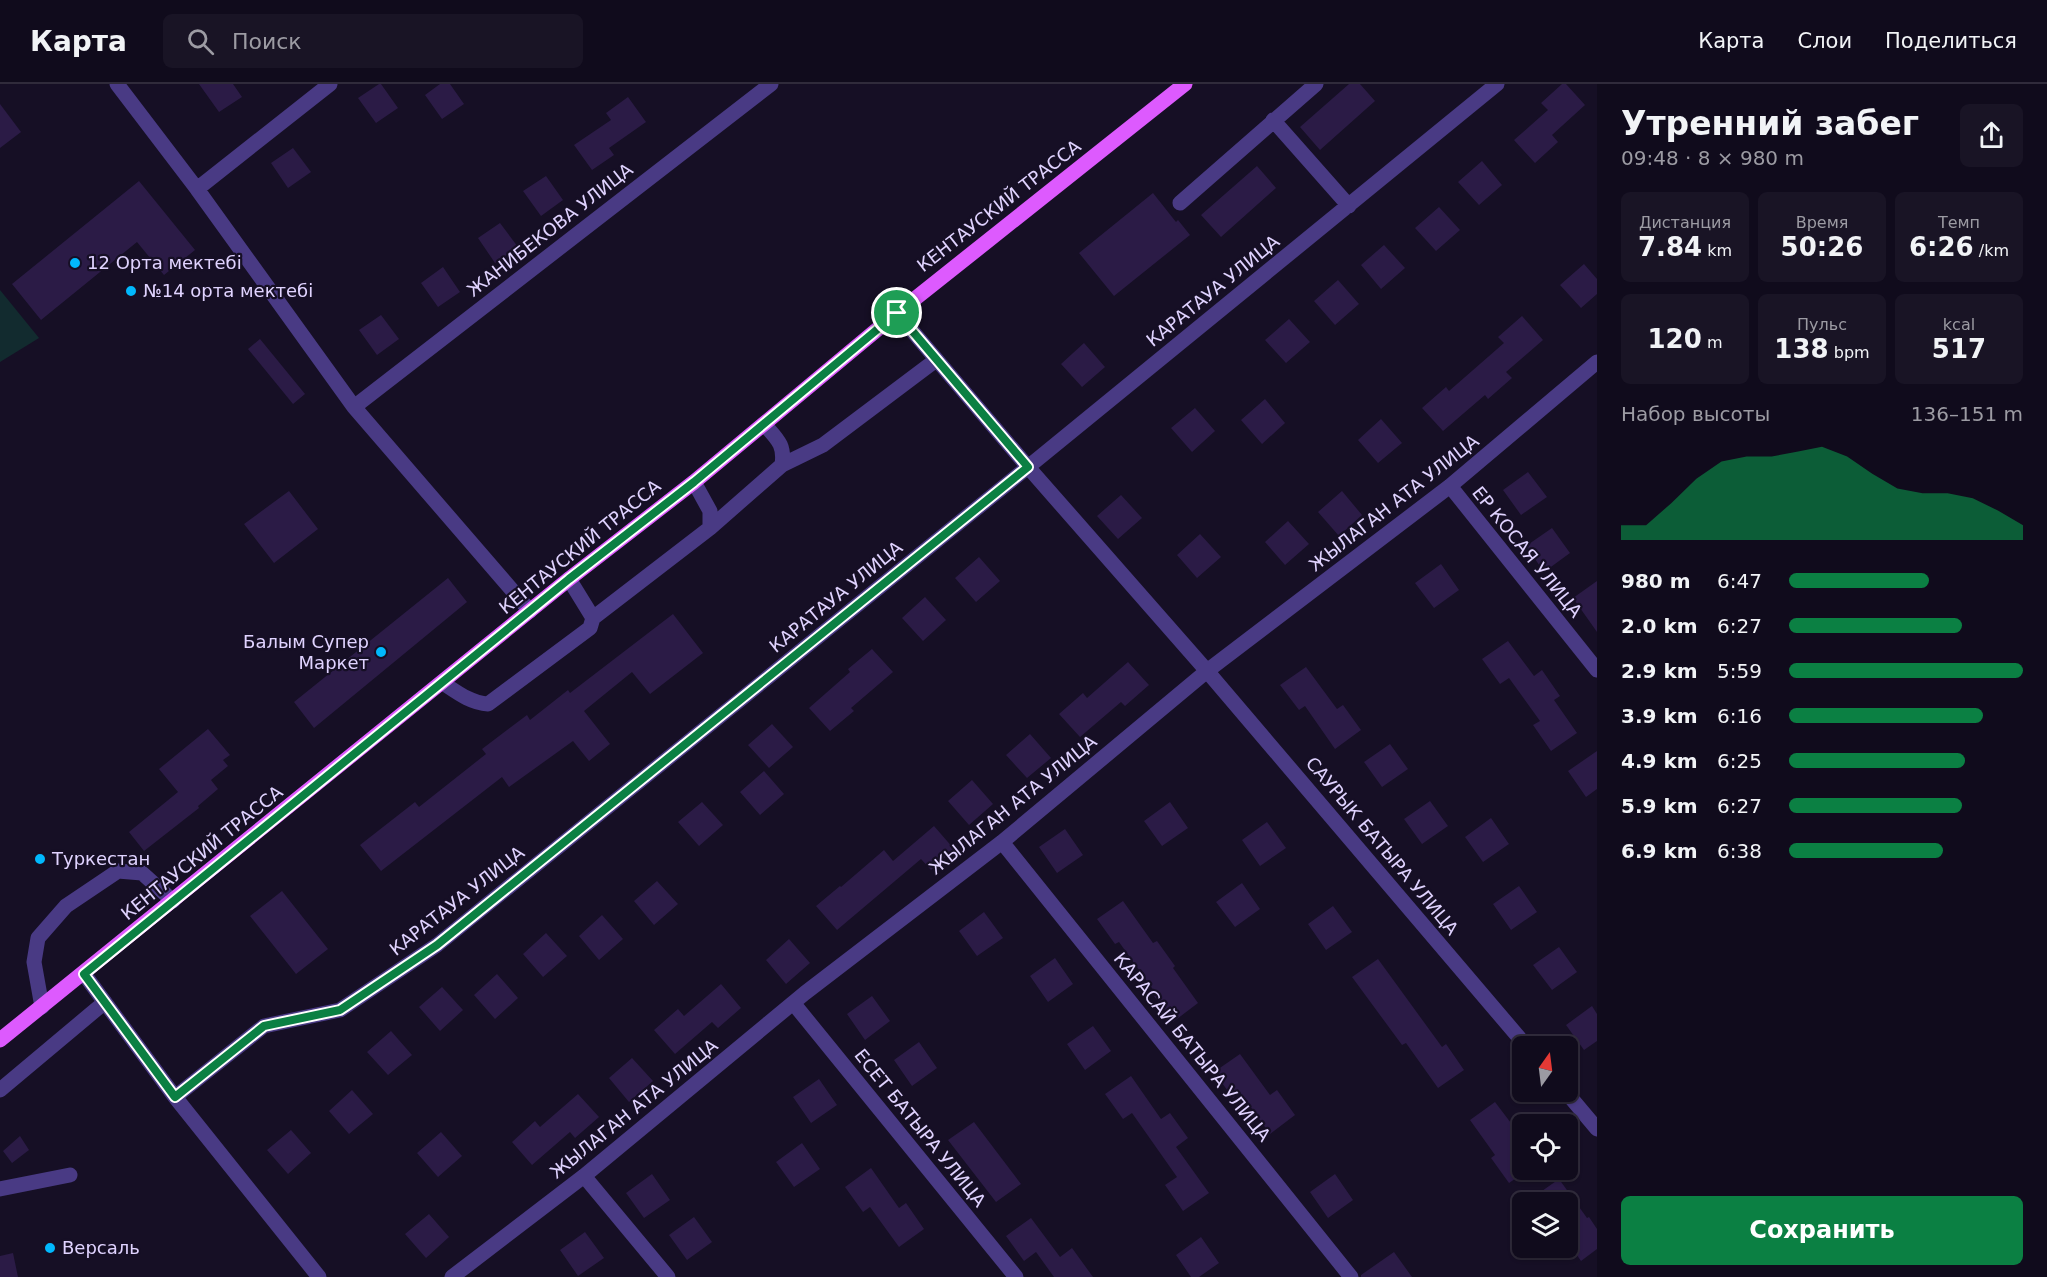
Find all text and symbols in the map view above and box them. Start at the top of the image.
search box [163,14,583,68]
text: Карта [30,25,127,58]
icon: search [184,25,217,58]
text: Поиск [232,29,302,54]
text: Карта [1698,29,1764,53]
text: Слои [1797,29,1852,53]
text: Поделиться [1885,29,2017,53]
text: Утренний забег [1621,104,1919,143]
button: share [1960,104,2023,167]
street label: КЕНТАУСКИЙ ТРАССА [913,135,1085,276]
text: 09:48 · 8 × 980 m [1621,146,1804,170]
street label: ЖАНИБЕКОВА УЛИЦА [463,158,637,301]
text: Дистанция [1639,213,1731,232]
text: Время [1796,213,1848,232]
text: Темп [1938,213,1980,232]
street label: КАРАТАУА УЛИЦА [1142,230,1284,351]
text: 7.84 [1638,232,1702,262]
text: 50:26 [1781,232,1863,262]
text: 6:26 [1909,232,1974,262]
text: km [1702,241,1732,260]
text: /km [1974,241,2009,260]
place label: 12 Орта мектебі [87,252,242,273]
marker: 12 Орта мектебі [68,256,82,270]
place label: №14 орта мектебі [143,280,313,301]
marker: №14 орта мектебі [124,284,138,298]
pin [871,287,922,338]
icon: arrive [880,296,913,329]
text: Пульс [1797,315,1847,334]
text: kcal [1943,315,1975,334]
text: 120 [1648,324,1702,354]
text: m [1702,333,1722,352]
text: 138 [1774,334,1829,364]
text: 517 [1932,334,1986,364]
text: bpm [1829,343,1870,362]
text: Набор высоты [1621,402,1770,426]
text: 136–151 m [1911,402,2023,426]
street label: ЖЫЛАГАН АТА УЛИЦА [1305,429,1483,575]
street label: КЕНТАУСКИЙ ТРАССА [495,475,665,618]
street label: ЕР КОСАЯ УЛИЦА [1468,482,1587,622]
street label: КАРАТАУА УЛИЦА [765,536,907,657]
text: 980 m [1621,569,1691,593]
text: 6:47 [1717,569,1762,593]
text: 2.0 km [1621,614,1698,638]
text: 6:27 [1717,614,1762,638]
place label: Балым Супер Маркет [243,631,369,673]
marker: Балым Супер Маркет [374,645,388,659]
text: 2.9 km [1621,659,1698,683]
text: 5:59 [1717,659,1762,683]
text: 3.9 km [1621,704,1698,728]
text: 6:16 [1717,704,1762,728]
street label: ЖЫЛАГАН АТА УЛИЦА [925,730,1101,879]
text: 4.9 km [1621,749,1698,773]
text: 6:25 [1717,749,1762,773]
street label: САУРЫК БАТЫРА УЛИЦА [1302,752,1463,939]
street label: КЕНТАУСКИЙ ТРАССА [117,781,287,924]
text: 5.9 km [1621,794,1698,818]
text: 6:27 [1717,794,1762,818]
text: 6.9 km [1621,839,1698,863]
text: 6:38 [1717,839,1762,863]
street label: КАРАТАУА УЛИЦА [385,841,529,960]
place label: Туркестан [51,848,150,869]
marker: Туркестан [33,852,47,866]
street label: КАРАСАЙ БАТЫРА УЛИЦА [1110,948,1276,1146]
street label: ЖЫЛАГАН АТА УЛИЦА [546,1034,722,1183]
north arrow [1512,1036,1578,1102]
map controls [1512,1036,1578,1258]
street label: ЕСЕТ БАТЫРА УЛИЦА [850,1045,991,1211]
button: locate [1512,1114,1578,1180]
button: layers [1512,1192,1578,1258]
button: Сохранить [1621,1196,2023,1265]
place label: Версаль [62,1237,140,1258]
marker: Версаль [43,1241,57,1255]

